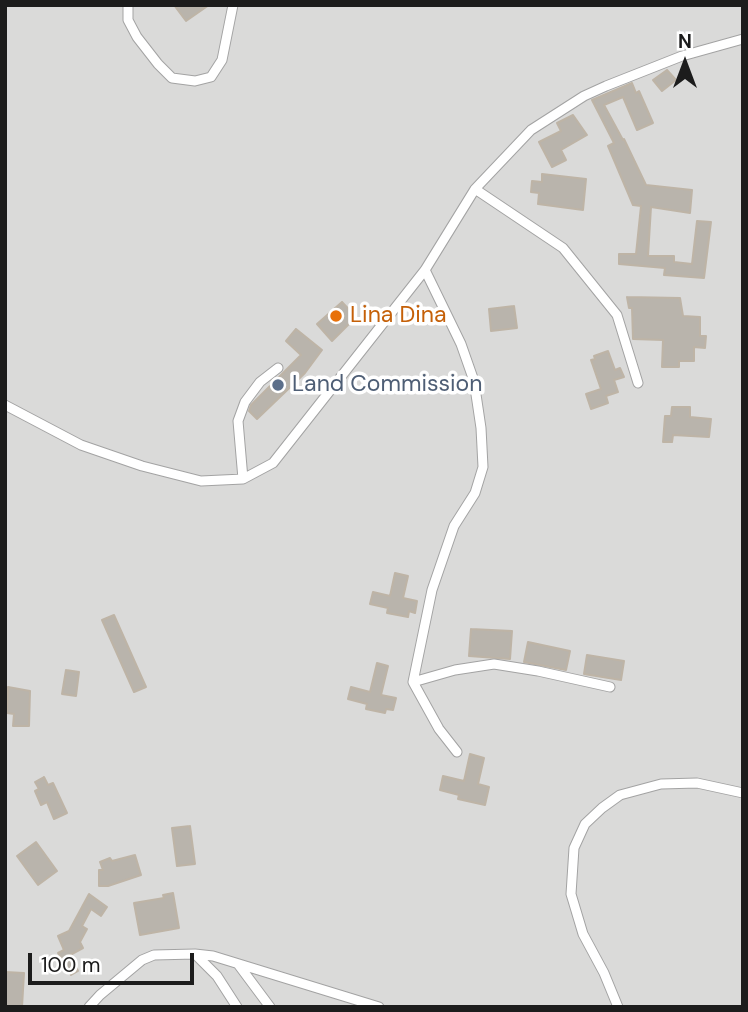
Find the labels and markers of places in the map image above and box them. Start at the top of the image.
place label: Lina Dina [350,302,447,330]
marker: Lina Dina [328,308,344,324]
place label: Land Commission [292,371,482,399]
marker: Land Commission [270,377,286,393]

